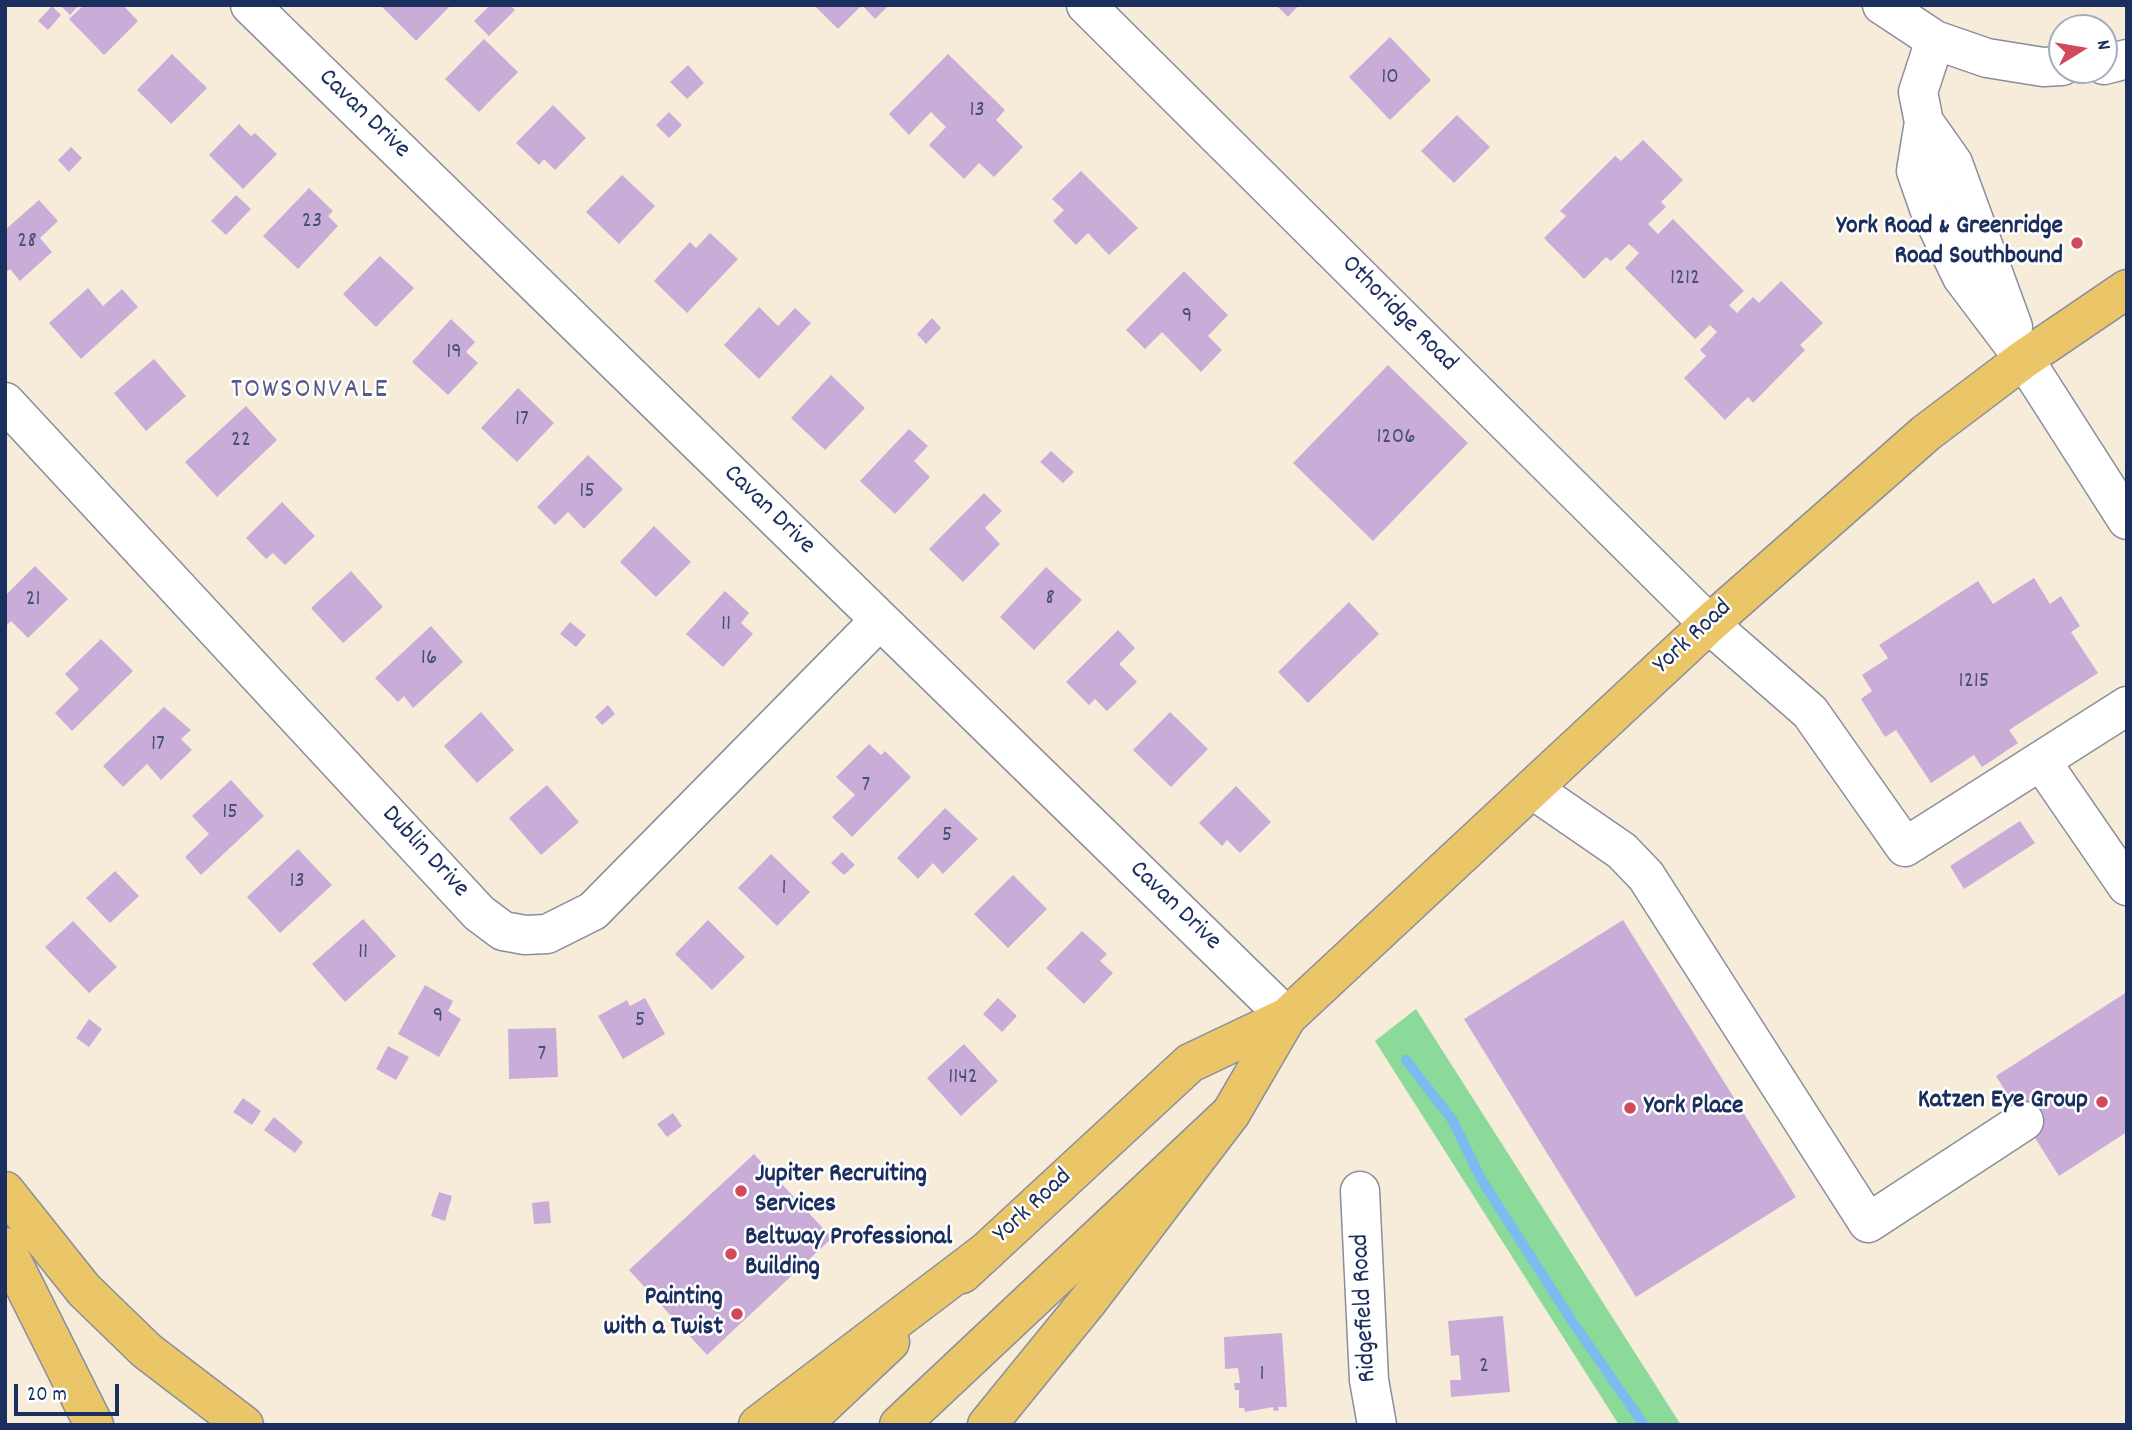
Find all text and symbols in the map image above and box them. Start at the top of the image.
north arrow [2048,14,2118,84]
text: N [2088,38,2116,52]
street label: Cavan Drive [310,63,416,167]
house number: 10 [1381,65,1399,93]
house number: 13 [969,98,985,126]
house number: 23 [302,209,322,237]
place label: York Road & Greenridge Road Southbound [1837,212,2063,274]
house number: 28 [17,229,37,257]
marker: York Road & Greenridge Road Southbound [2069,235,2085,251]
street label: Othoridge Road [1333,250,1463,380]
house number: 1212 [1670,266,1700,294]
house number: 9 [1182,304,1192,332]
house number: 19 [446,340,462,368]
district label: TOWSONVALE [232,375,388,409]
house number: 17 [515,407,529,435]
house number: 1206 [1377,425,1415,453]
house number: 22 [231,428,251,456]
street label: Cavan Drive [715,459,821,563]
house number: 15 [579,479,595,507]
house number: 8 [1045,586,1055,614]
house number: 21 [25,587,41,615]
street label: York Road [1648,594,1740,682]
house number: 11 [721,612,731,640]
house number: 16 [421,646,437,674]
house number: 1215 [1959,669,1989,697]
house number: 17 [151,732,165,760]
house number: 7 [862,773,870,801]
house number: 15 [222,800,238,828]
street label: Dublin Drive [373,800,475,906]
house number: 5 [942,823,952,851]
street label: Cavan Drive [1121,855,1227,959]
house number: 13 [289,869,305,897]
house number: 1 [781,876,787,904]
house number: 11 [358,940,368,968]
house number: 9 [433,1004,443,1032]
house number: 5 [635,1008,645,1036]
house number: 7 [538,1042,546,1070]
house number: 1142 [948,1065,978,1093]
place label: Katzen Eye Group [1918,1086,2088,1118]
place label: York Place [1644,1092,1743,1124]
marker: Katzen Eye Group [2094,1094,2110,1110]
marker: York Place [1622,1100,1638,1116]
place label: Jupiter Recruiting Services [755,1160,927,1222]
street label: York Road [988,1163,1080,1251]
marker: Jupiter Recruiting Services [733,1183,749,1199]
place label: Beltway Professional Building [745,1223,952,1284]
street label: Ridgefield Road [1347,1233,1385,1383]
marker: Beltway Professional Building [723,1246,739,1262]
place label: Painting with a Twist [603,1283,723,1344]
marker: Painting with a Twist [729,1306,745,1322]
house number: 2 [1479,1354,1489,1382]
house number: 1 [1259,1362,1265,1390]
scale bar [18,1370,122,1414]
text: 20 m [27,1381,67,1411]

